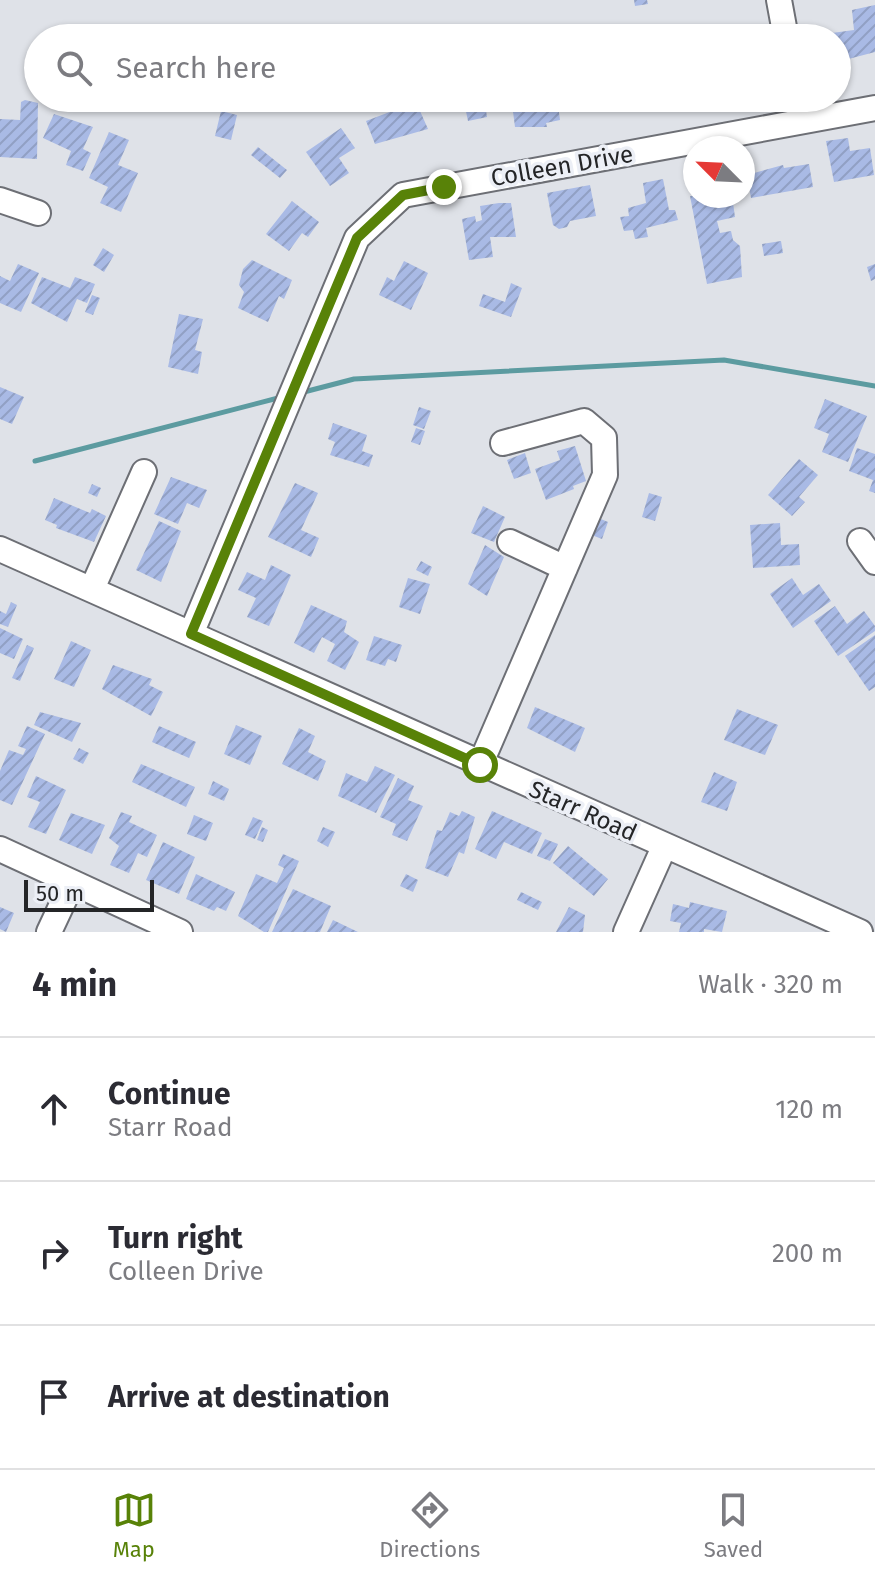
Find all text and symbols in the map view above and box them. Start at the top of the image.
search box [24,24,851,112]
icon: search [52,46,96,90]
text: Search here [116,50,276,86]
north arrow [683,136,755,208]
street label: Colleen Drive [489,140,635,192]
route end [426,169,462,205]
route start [462,747,498,783]
street label: Starr Road [525,775,641,847]
scale bar [24,876,154,912]
text: 50 m [36,880,84,907]
text: 4 min [32,964,117,1005]
text: Walk · 320 m [698,969,843,1000]
text: Continue [108,1076,231,1112]
icon: ahead [32,1087,76,1131]
text: 120 m [775,1094,843,1125]
text: Starr Road [108,1112,232,1143]
text: Turn right [108,1220,243,1256]
icon: right [32,1231,76,1275]
text: 200 m [772,1238,843,1269]
text: Colleen Drive [108,1256,264,1287]
icon: arrive [32,1375,76,1419]
text: Arrive at destination [108,1379,390,1415]
tab: Map [112,1488,156,1563]
tab: Directions [379,1488,480,1563]
tab: Saved [704,1488,763,1563]

